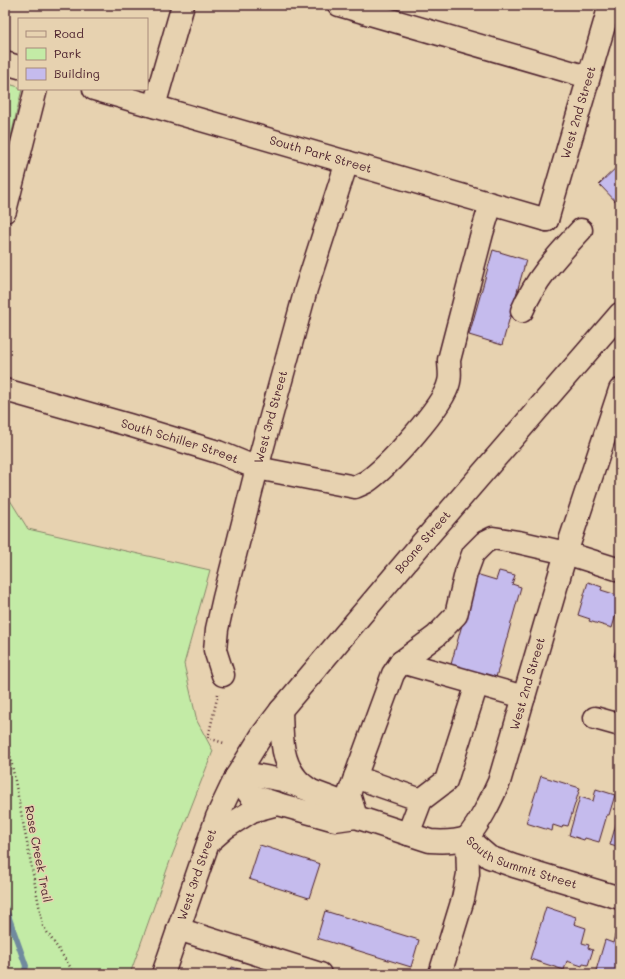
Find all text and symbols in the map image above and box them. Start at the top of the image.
legend [18,18,148,90]
text: Road [54,25,84,41]
text: Park [54,45,81,61]
street label: West 2nd Street [556,64,599,161]
text: Building [54,65,100,81]
street label: South Park Street [268,131,374,176]
street label: West 3rd Street [250,369,290,465]
street label: South Schiller Street [119,414,241,467]
street label: Boone Street [391,507,454,576]
street label: West 2nd Street [506,635,548,732]
street label: Rose Creek Trail [22,804,56,904]
street label: West 3rd Street [173,827,219,922]
street label: South Summit Street [463,832,579,892]

